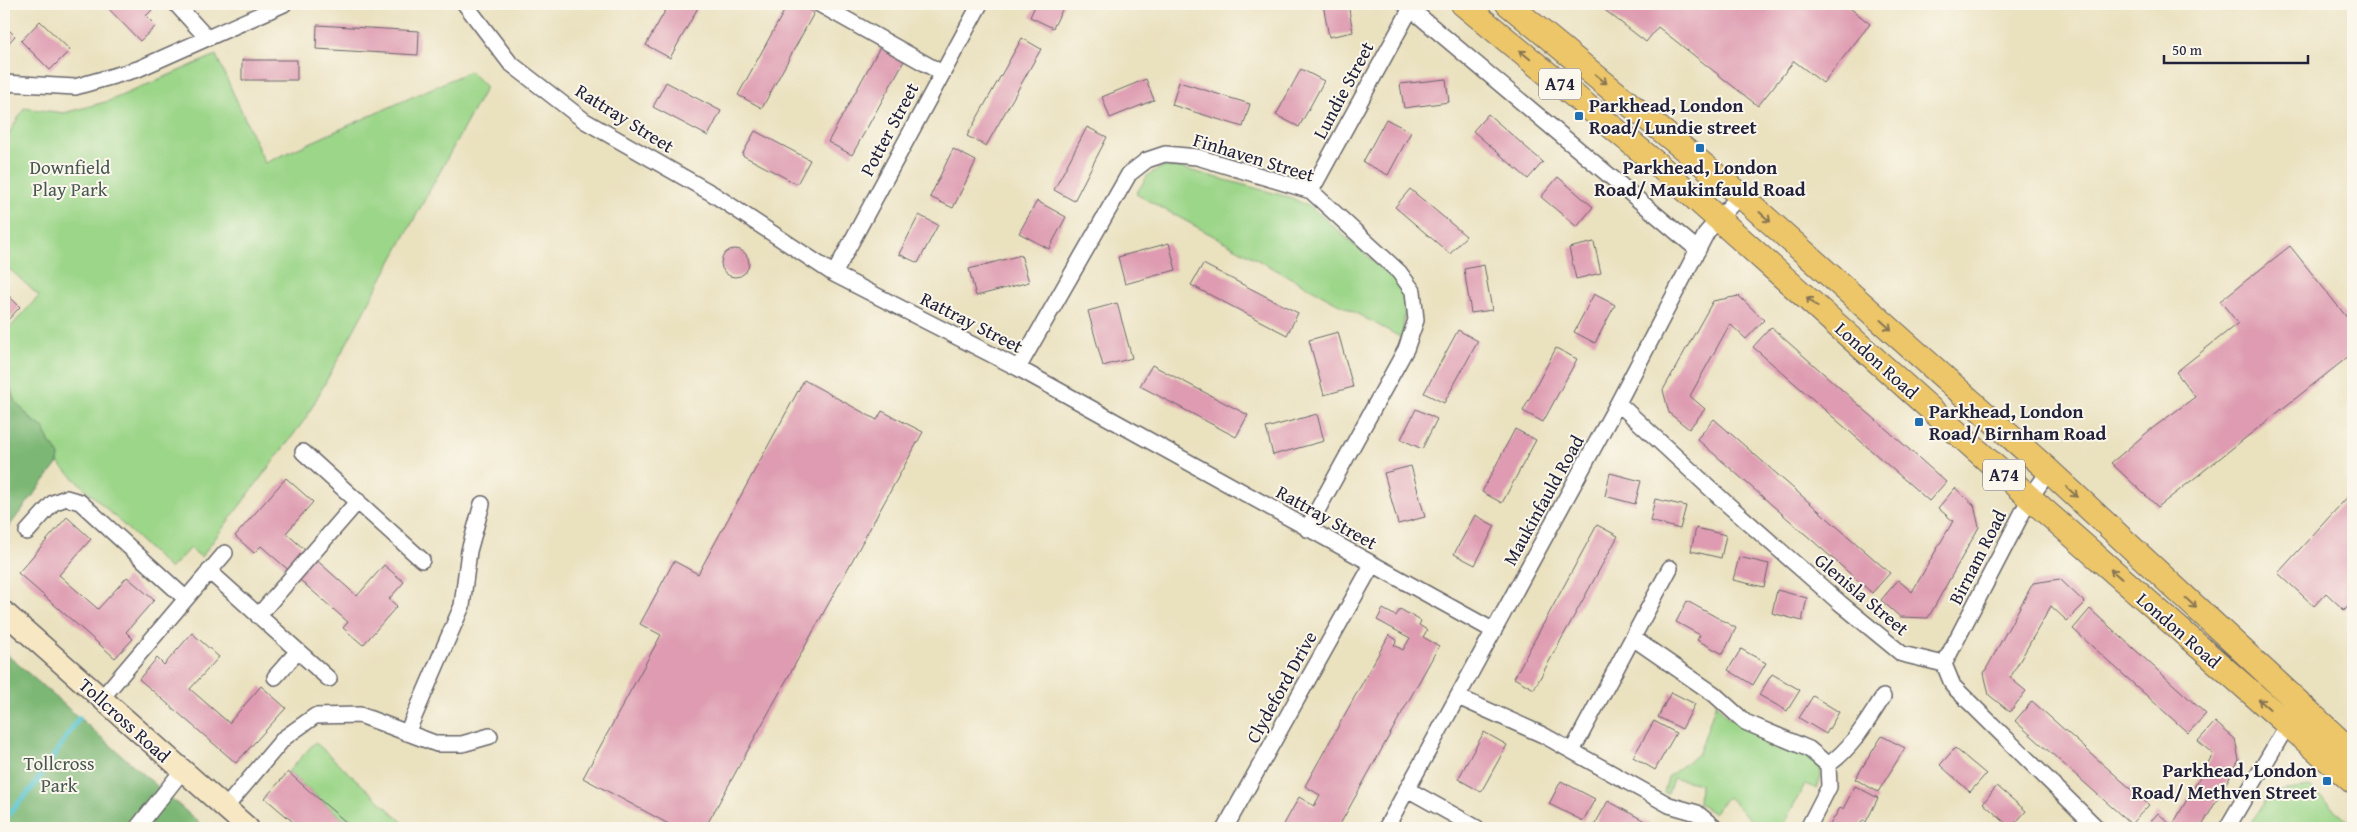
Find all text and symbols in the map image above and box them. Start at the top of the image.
scale bar [2164,32,2308,64]
street label: Lundie Street [1306,36,1381,144]
text: 50 m [2172,39,2203,60]
one-way arrow [1519,49,1532,60]
road number: A74 [1539,68,1581,100]
one-way arrow [1594,73,1607,84]
street label: Rattray Street [570,77,680,160]
street label: Potter Street [853,77,926,181]
place label: Parkhead, London Road/ Lundie street [1589,91,1758,141]
marker: Parkhead, London Road/ Lundie street [1573,110,1585,122]
street label: Finhaven Street [1190,125,1318,189]
marker: Parkhead, London Road/ Maukinfauld Road [1694,142,1706,154]
park label: Downfield Play Park [30,153,111,203]
place label: Parkhead, London Road/ Maukinfauld Road [1594,153,1806,203]
one-way arrow [1759,211,1772,223]
street label: Rattray Street [916,284,1028,360]
one-way arrow [1805,296,1818,308]
street label: London Road [1829,315,1926,406]
one-way arrow [1880,320,1893,331]
place label: Parkhead, London Road/ Birnham Road [1929,397,2106,447]
marker: Parkhead, London Road/ Birnham Road [1913,416,1925,428]
street label: Maukinfauld Road [1496,429,1591,570]
road number: A74 [1983,460,2025,490]
street label: Rattray Street [1271,478,1383,556]
one-way arrow [2066,486,2079,498]
street label: Birnam Road [1941,504,2013,609]
street label: Glenisla Street [1809,546,1915,642]
one-way arrow [2109,568,2122,579]
street label: London Road [2131,585,2228,675]
one-way arrow [2185,597,2198,609]
street label: Clydeford Drive [1239,626,1323,748]
street label: Tollcross Road [73,671,178,769]
one-way arrow [2257,698,2270,710]
park label: Tollcross Park [23,749,95,799]
place label: Parkhead, London Road/ Methven Street [2132,756,2318,806]
marker: Parkhead, London Road/ Methven Street [2321,775,2333,787]

